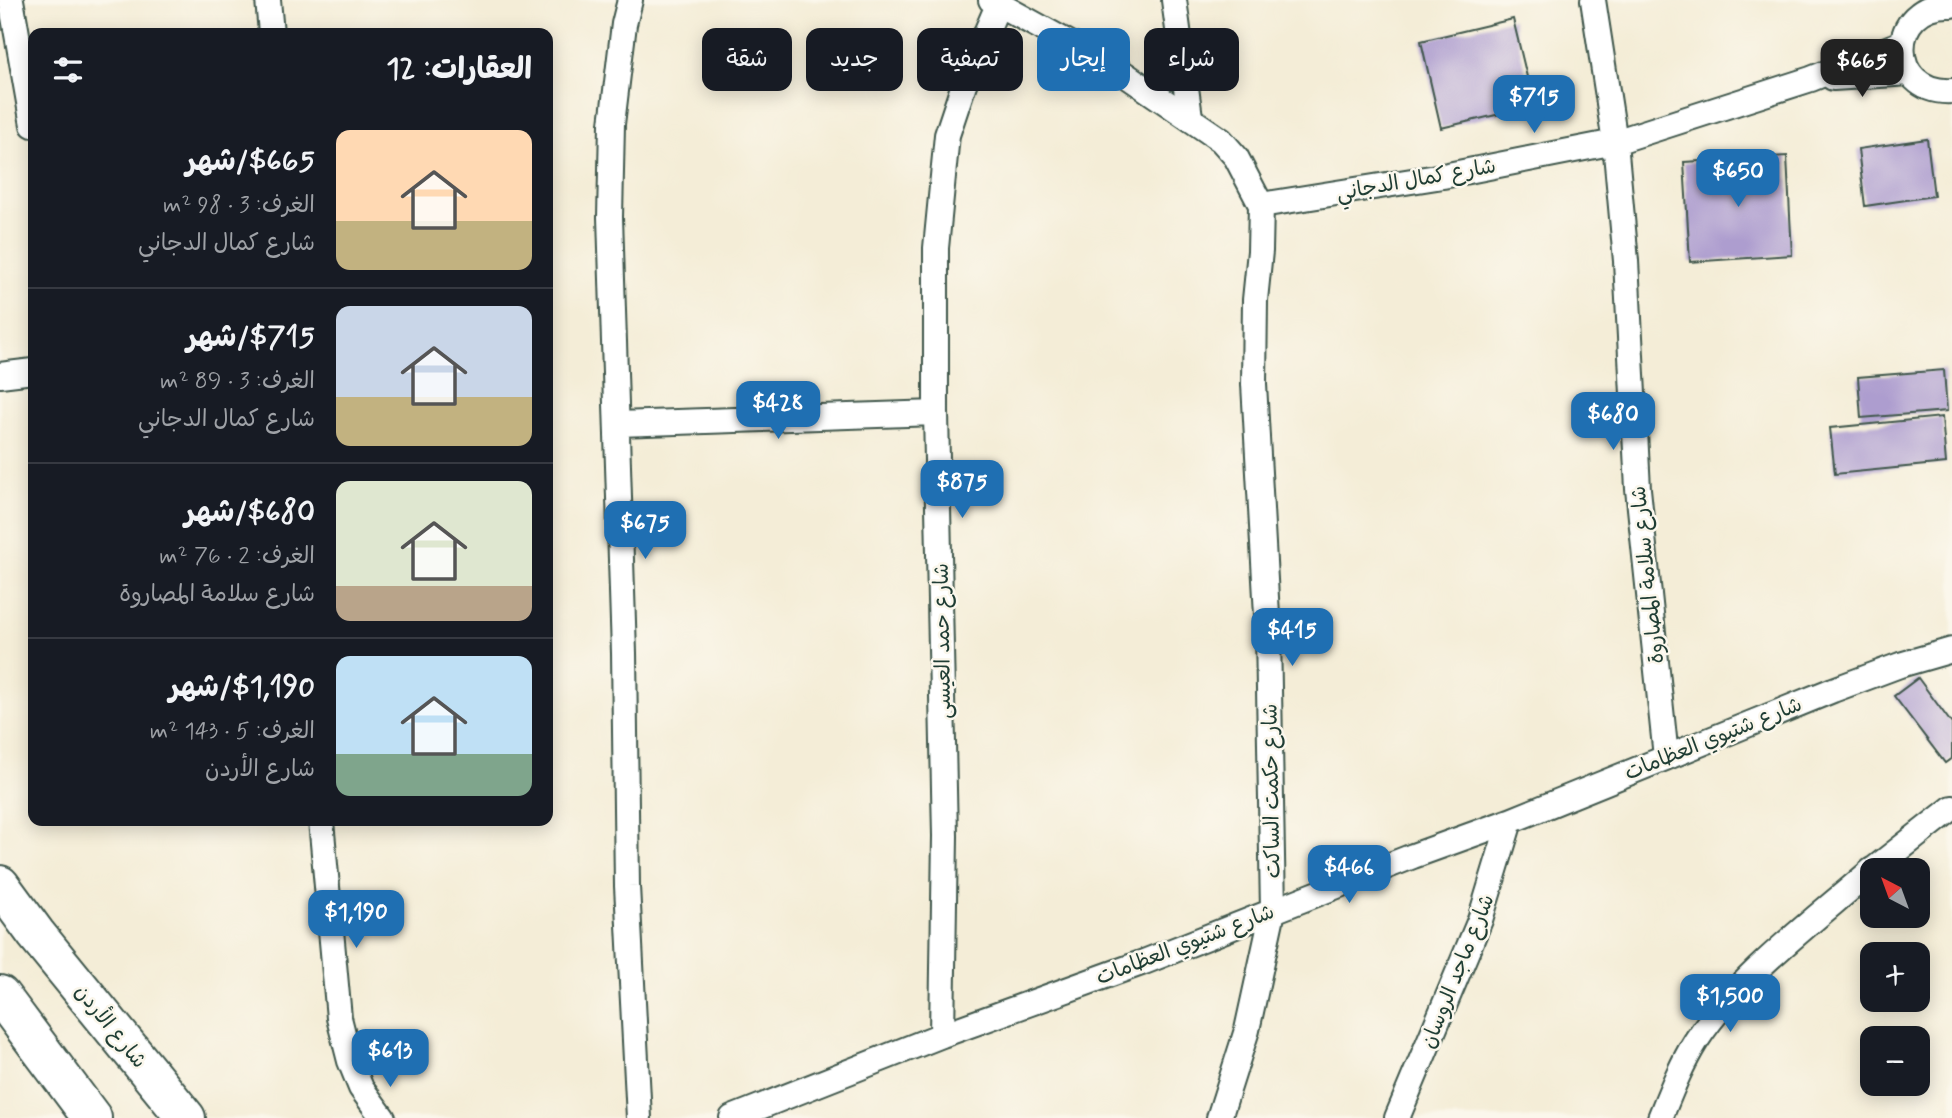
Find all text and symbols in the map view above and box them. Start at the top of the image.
chip: شقة [702,28,792,91]
chip: جديد [806,28,903,91]
chip: تصفية [917,28,1023,91]
chip: إيجار [1037,28,1130,91]
chip: شراء [1144,28,1239,91]
pin: $665 [1821,40,1903,99]
text: $665 [1837,47,1887,77]
text: العقارات: 12 [386,50,532,89]
icon: filters [49,51,87,89]
pin: $715 [1493,76,1575,135]
text: $715 [1509,83,1559,113]
text: $665/شهر [186,142,315,181]
pin: $650 [1697,150,1779,209]
street label: شارع كمال الدجاني [1334,152,1499,212]
text: $650 [1712,157,1764,187]
icon: home [392,158,476,242]
text: الغرف: 3 · 98 m² [163,191,315,221]
text: شارع كمال الدجاني [138,229,315,259]
text: $715/شهر [187,318,315,357]
icon: home [392,334,476,418]
text: الغرف: 3 · 89 m² [160,367,315,397]
pin: $428 [737,382,819,441]
text: $428 [752,389,804,419]
pin: $680 [1572,392,1654,452]
text: $680 [1587,400,1639,430]
text: شارع كمال الدجاني [138,405,315,435]
pin: $875 [921,461,1003,520]
text: $875 [937,468,987,498]
street label: شارع سلامة المصاروة [1625,485,1671,665]
text: $680/شهر [185,493,315,532]
pin: $675 [604,502,686,561]
icon: home [392,509,476,593]
text: $675 [620,509,670,539]
text: الغرف: 2 · 76 m² [159,542,315,572]
street label: شارع حمد العيسى [928,563,958,719]
text: شارع سلامة المصاروة [119,580,315,610]
pin: $415 [1251,608,1333,668]
text: $415 [1267,616,1317,646]
text: $1,190/شهر [169,668,315,707]
icon: home [392,684,476,768]
street label: شارع شتيوي العظامات [1621,691,1806,787]
street label: شارع حكمت الساكت [1256,703,1288,879]
text: الغرف: 5 · 143 m² [150,717,315,747]
text: شارع الأردن [205,755,315,785]
pin: $466 [1308,846,1390,905]
text: $466 [1324,853,1374,883]
north arrow [1860,858,1930,928]
map controls [1860,858,1930,1096]
pin: $1,190 [299,890,413,950]
street label: شارع ماجد الروسان [1414,890,1502,1053]
text: $1,190 [324,898,388,928]
street label: شارع شتيوي العظامات [1092,898,1279,992]
button: + [1860,942,1930,1012]
pin: $1,500 [1673,974,1787,1034]
street label: شارع الأردن [68,978,153,1074]
text: $1,500 [1696,982,1764,1012]
button: − [1860,1026,1930,1096]
pin: $613 [349,1030,431,1089]
text: $613 [368,1037,412,1067]

